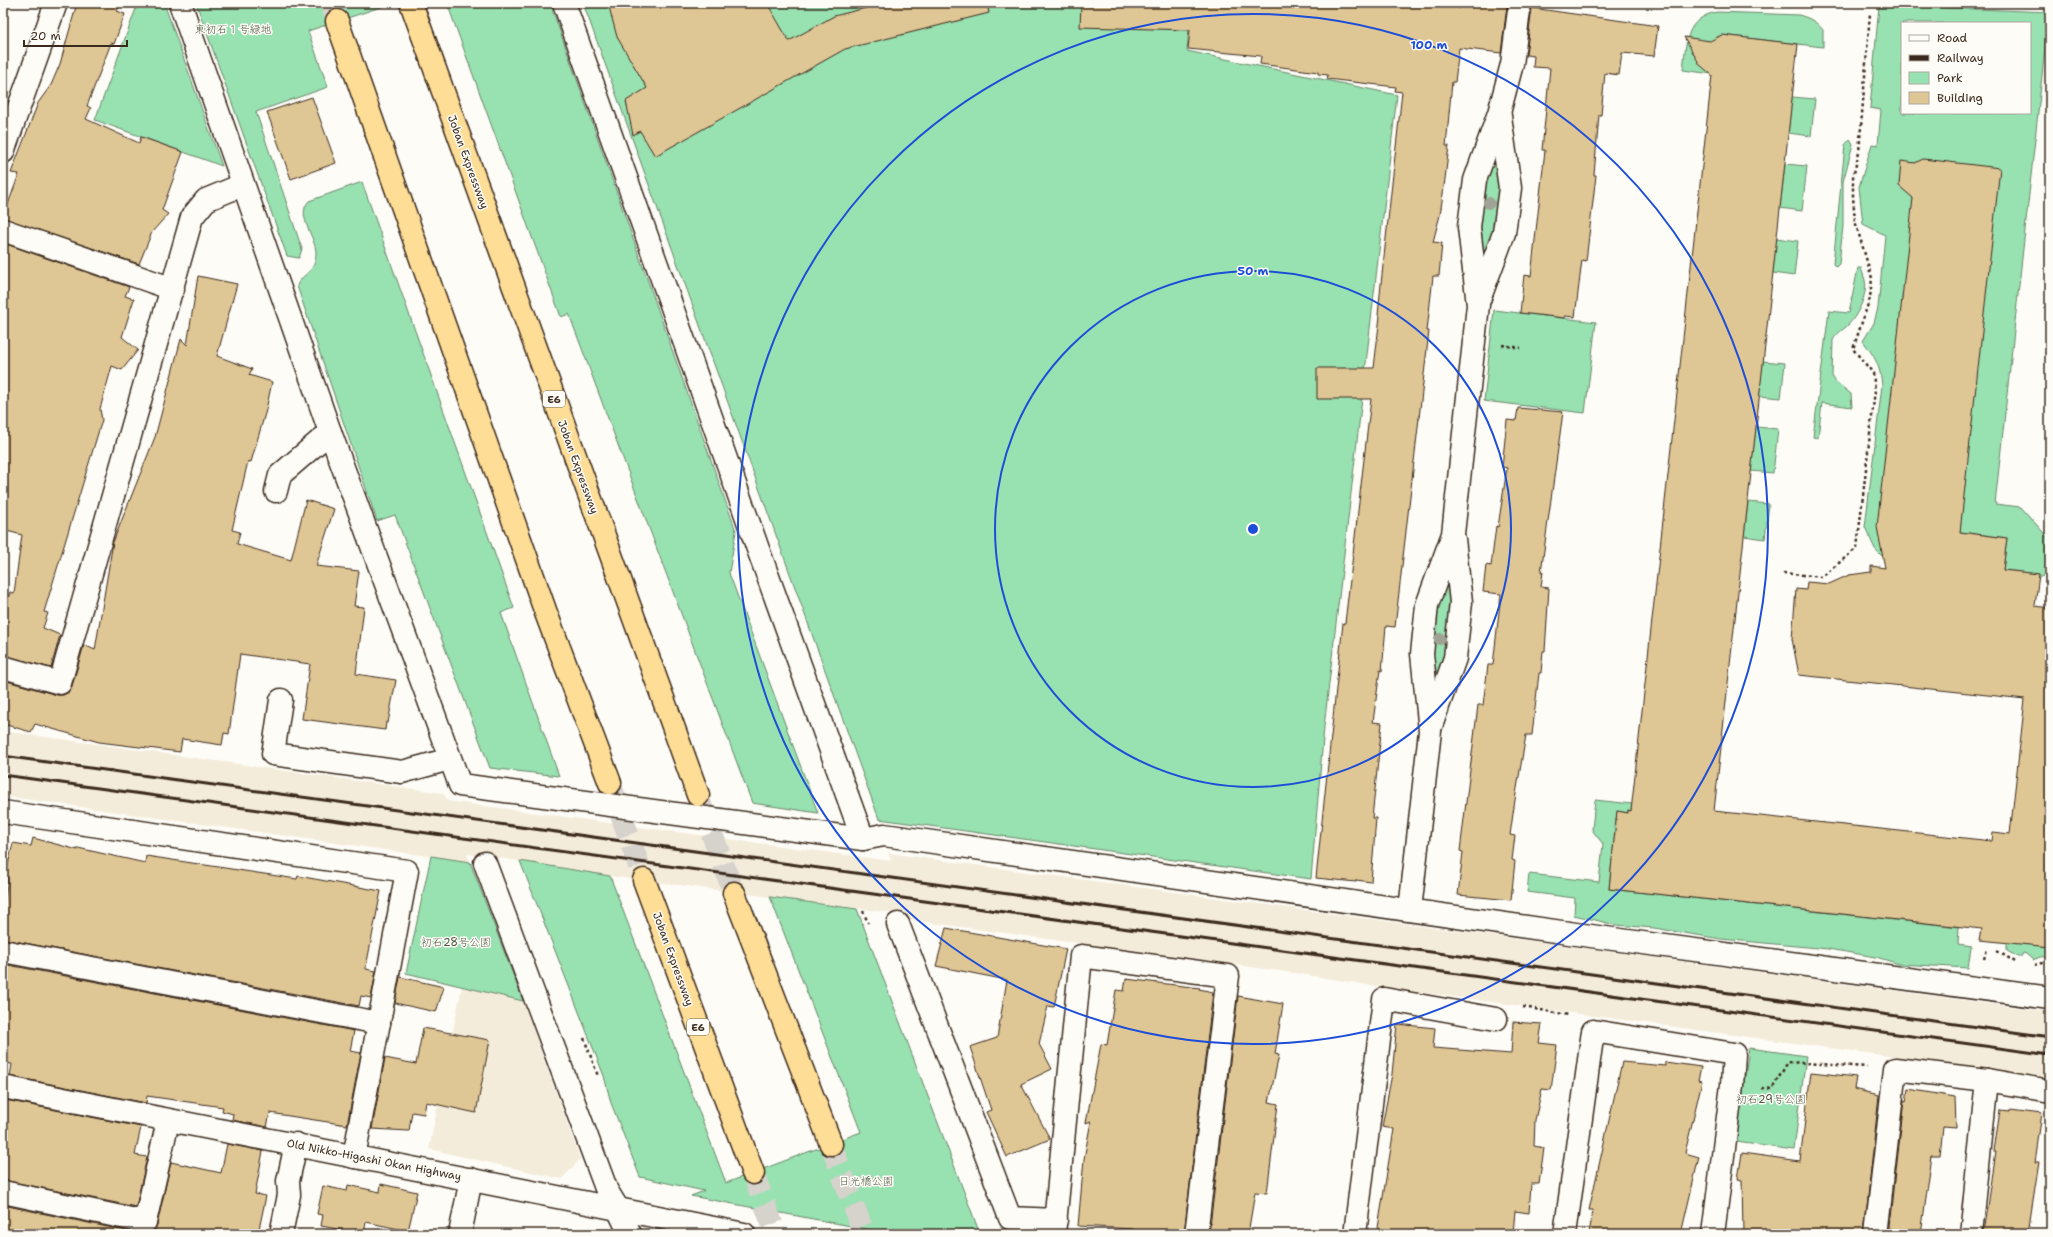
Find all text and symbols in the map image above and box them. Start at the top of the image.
scale bar [24,22,127,48]
park label: 東初石１号緑地 [195,22,272,37]
legend [1901,22,2031,114]
text: 20 m [30,28,61,44]
text: Road [1937,30,1968,46]
text: 100 m [1411,37,1448,53]
text: Railway [1937,50,1984,66]
text: Park [1937,70,1963,86]
text: Building [1937,90,1983,106]
street label: Joban Expressway [444,113,492,211]
text: 50 m [1238,263,1269,279]
road number: E6 [543,391,565,407]
street label: Joban Expressway [554,418,602,516]
centre of rings [1246,522,1260,536]
street label: Joban Expressway [649,910,697,1008]
park label: 初石28号公園 [421,935,491,950]
road number: E6 [687,1019,709,1035]
park label: 初石29号公園 [1736,1092,1806,1107]
street label: Old Nikko-Higashi Okan Highway [286,1136,462,1184]
park label: 日光橋公園 [839,1174,894,1189]

